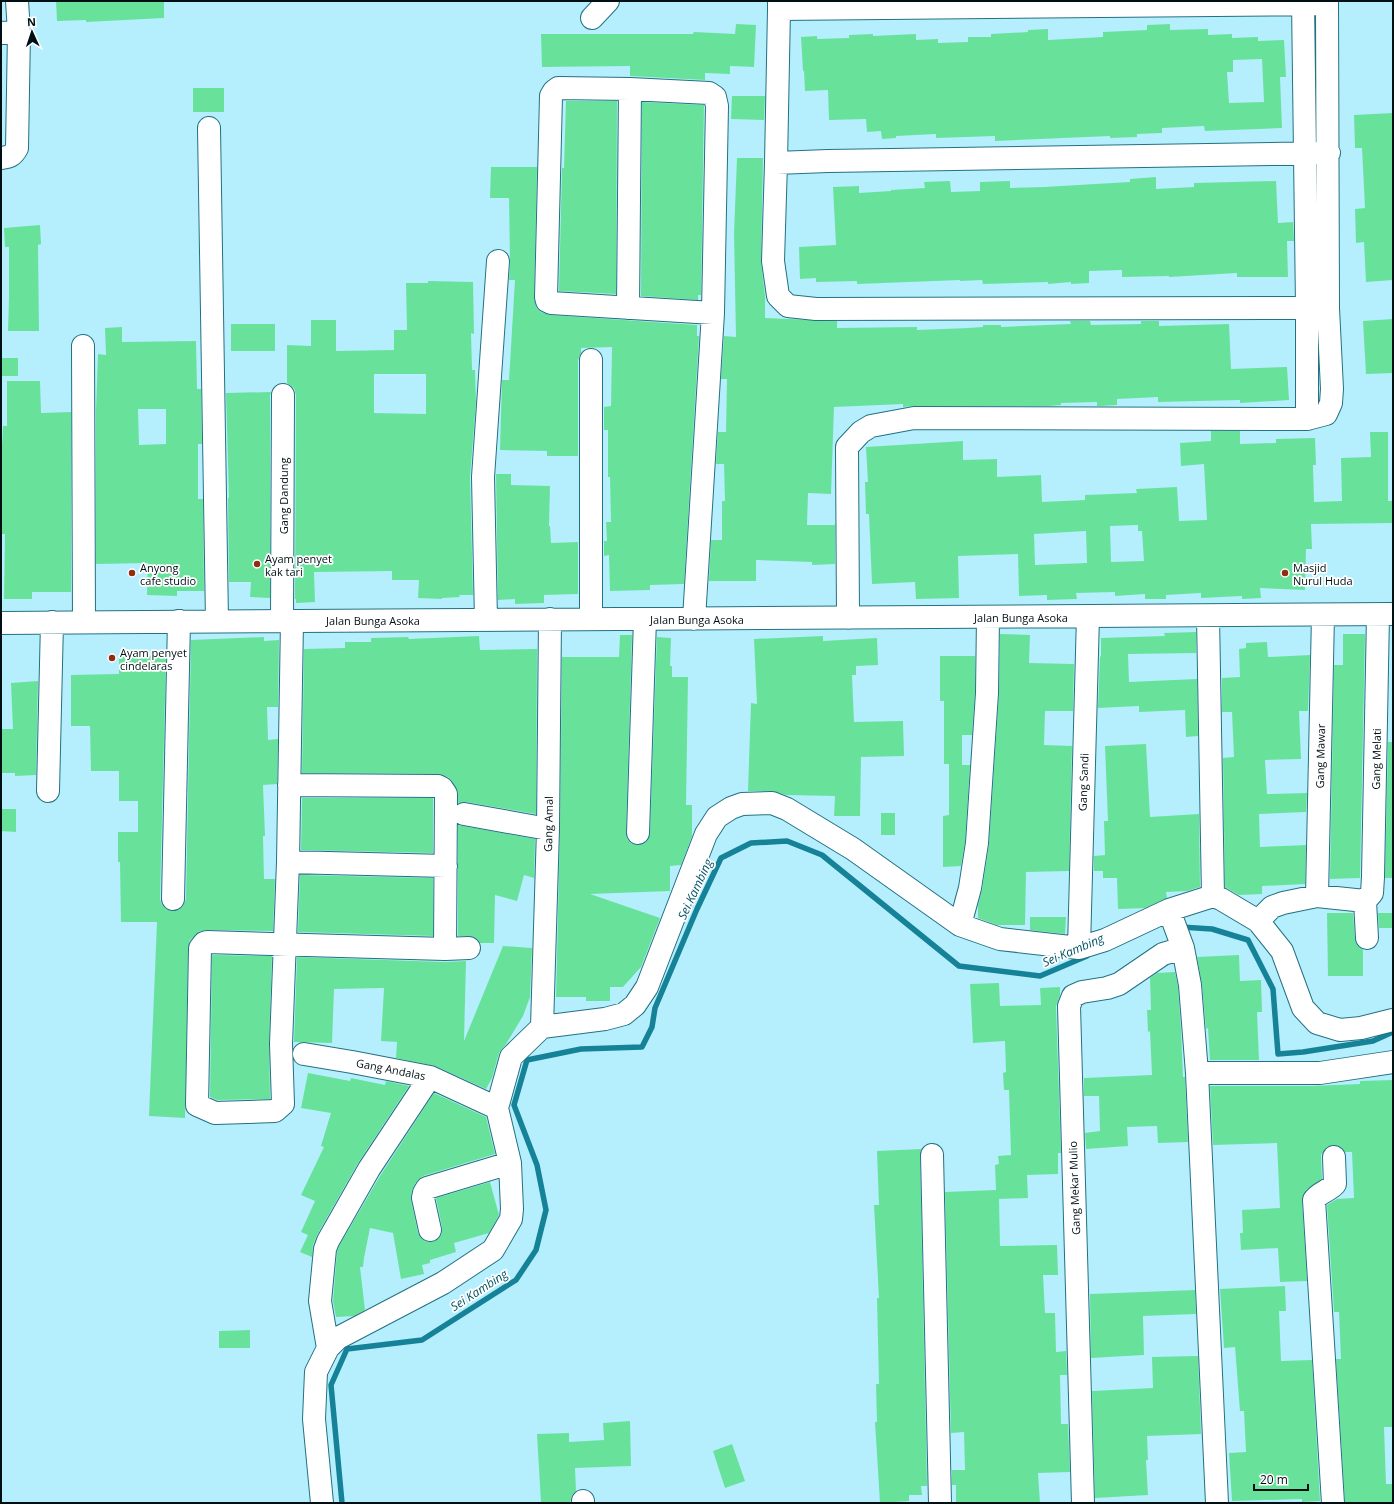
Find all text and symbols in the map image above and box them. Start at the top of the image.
north arrow [12,12,52,52]
text: N [27,14,36,29]
street label: Gang Dandung [276,458,291,534]
place label: Ayam penyet kak tari [265,551,332,579]
marker: Ayam penyet kak tari [252,559,262,569]
place label: Anyong cafe studio [140,560,197,588]
place label: Masjid Nurul Huda [1293,560,1353,588]
marker: Anyong cafe studio [127,568,137,578]
marker: Masjid Nurul Huda [1280,568,1290,578]
street label: Jalan Bunga Asoka [973,610,1068,625]
street label: Jalan Bunga Asoka [649,612,744,627]
street label: Jalan Bunga Asoka [325,613,420,628]
place label: Ayam penyet cindelaras [120,645,187,673]
marker: Ayam penyet cindelaras [107,653,117,663]
street label: Gang Mawar [1312,723,1328,789]
street label: Gang Melati [1368,728,1384,790]
street label: Gang Sandi [1074,753,1092,811]
street label: Gang Amal [540,796,556,852]
water label: Sei Kambing [674,855,717,922]
water label: Sei Kambing [1040,929,1107,971]
street label: Gang Andalas [355,1055,427,1083]
street label: Gang Mekar Mulio [1065,1140,1083,1235]
water label: Sei Kambing [447,1265,512,1315]
scale bar [1254,1466,1308,1492]
text: 20 m [1260,1471,1288,1488]

